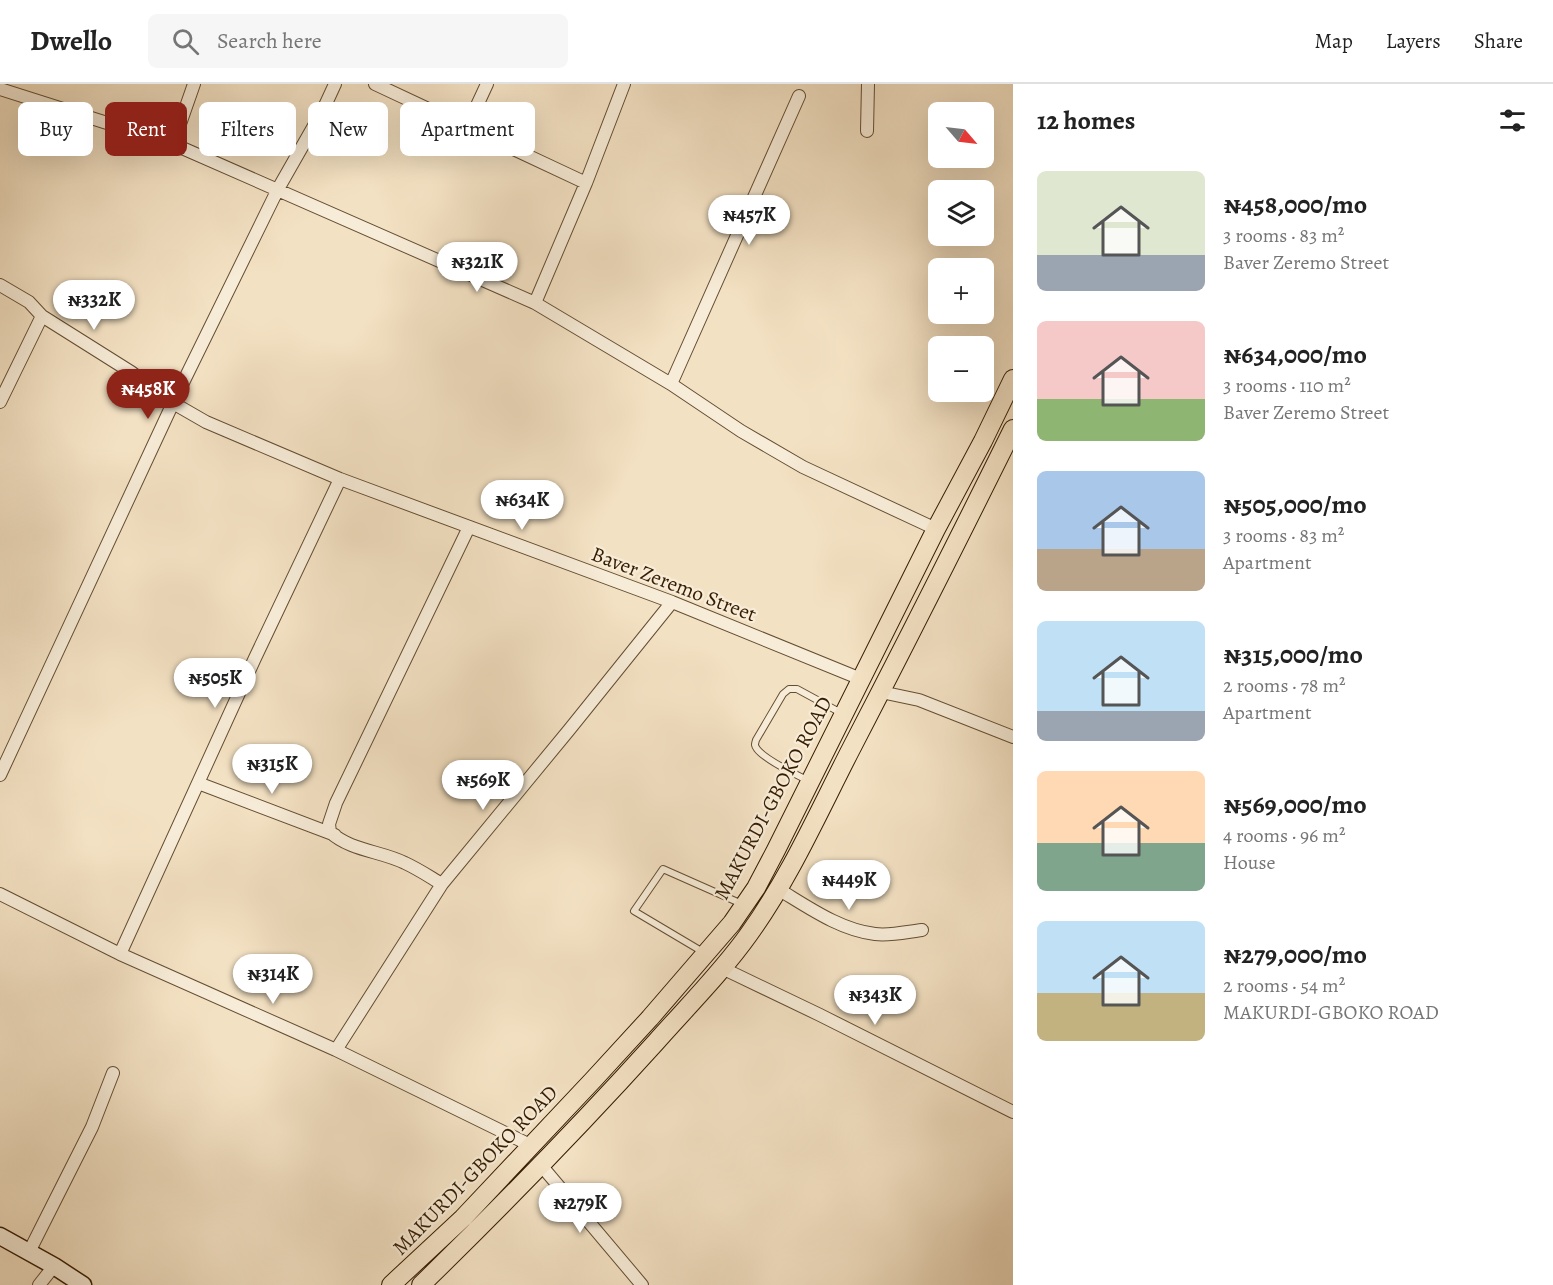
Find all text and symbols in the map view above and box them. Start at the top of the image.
search box [148,14,568,68]
text: Dwello [30,22,112,60]
icon: search [169,25,202,58]
text: Search here [217,26,322,56]
text: Map [1314,27,1353,55]
text: Layers [1386,27,1441,55]
text: Share [1474,27,1523,55]
chip: Buy [18,102,93,156]
chip: Rent [105,102,187,156]
chip: Filters [199,102,296,156]
chip: New [308,102,388,156]
chip: Apartment [400,102,535,156]
north arrow [928,102,994,168]
map controls [928,102,994,402]
text: 12 homes [1037,103,1135,138]
icon: filters [1496,104,1529,137]
button: layers [928,180,994,246]
text: ₦458,000/mo [1223,187,1367,222]
pin: ₦457K [707,195,791,246]
icon: home [1085,195,1157,267]
text: ₦457K [722,201,776,228]
text: 3 rooms · 83 m² [1223,222,1344,249]
pin: ₦321K [435,242,519,293]
text: ₦321K [451,248,503,275]
text: Baver Zeremo Street [1223,249,1389,276]
button: + [928,258,994,324]
pin: ₦332K [52,280,136,331]
text: ₦332K [67,286,121,313]
button: − [928,336,994,402]
text: ₦634,000/mo [1223,337,1367,372]
icon: home [1085,345,1157,417]
pin: ₦458K [106,369,190,420]
text: 3 rooms · 110 m² [1223,372,1351,399]
text: ₦458K [121,375,175,402]
text: Baver Zeremo Street [1223,399,1389,426]
pin: ₦634K [480,480,564,531]
text: ₦634K [495,486,549,513]
text: ₦505,000/mo [1223,487,1367,522]
icon: home [1085,495,1157,567]
text: 3 rooms · 83 m² [1223,522,1344,549]
street label: Baver Zeremo Street [588,540,760,628]
text: Apartment [1223,549,1312,576]
text: ₦315,000/mo [1223,637,1363,672]
icon: home [1085,645,1157,717]
pin: ₦505K [173,658,257,709]
text: ₦505K [188,664,242,691]
text: 2 rooms · 78 m² [1223,672,1346,699]
street label: MAKURDI-GBOKO ROAD [707,691,839,905]
text: Apartment [1223,699,1312,726]
pin: ₦315K [230,744,314,795]
text: ₦315K [246,750,298,777]
pin: ₦569K [441,760,525,811]
text: ₦569K [456,766,510,793]
text: ₦569,000/mo [1223,787,1367,822]
icon: home [1085,795,1157,867]
text: 4 rooms · 96 m² [1223,822,1345,849]
text: House [1223,849,1275,876]
pin: ₦449K [807,860,891,911]
text: ₦449K [821,866,877,893]
text: ₦279,000/mo [1223,937,1367,972]
icon: home [1085,945,1157,1017]
pin: ₦314K [231,954,315,1005]
text: ₦314K [247,960,299,987]
text: 2 rooms · 54 m² [1223,972,1345,999]
pin: ₦343K [833,975,917,1026]
text: ₦343K [848,981,902,1008]
text: MAKURDI-GBOKO ROAD [1223,999,1439,1026]
street label: MAKURDI-GBOKO ROAD [386,1079,564,1261]
pin: ₦279K [538,1183,622,1234]
text: ₦279K [553,1189,607,1216]

